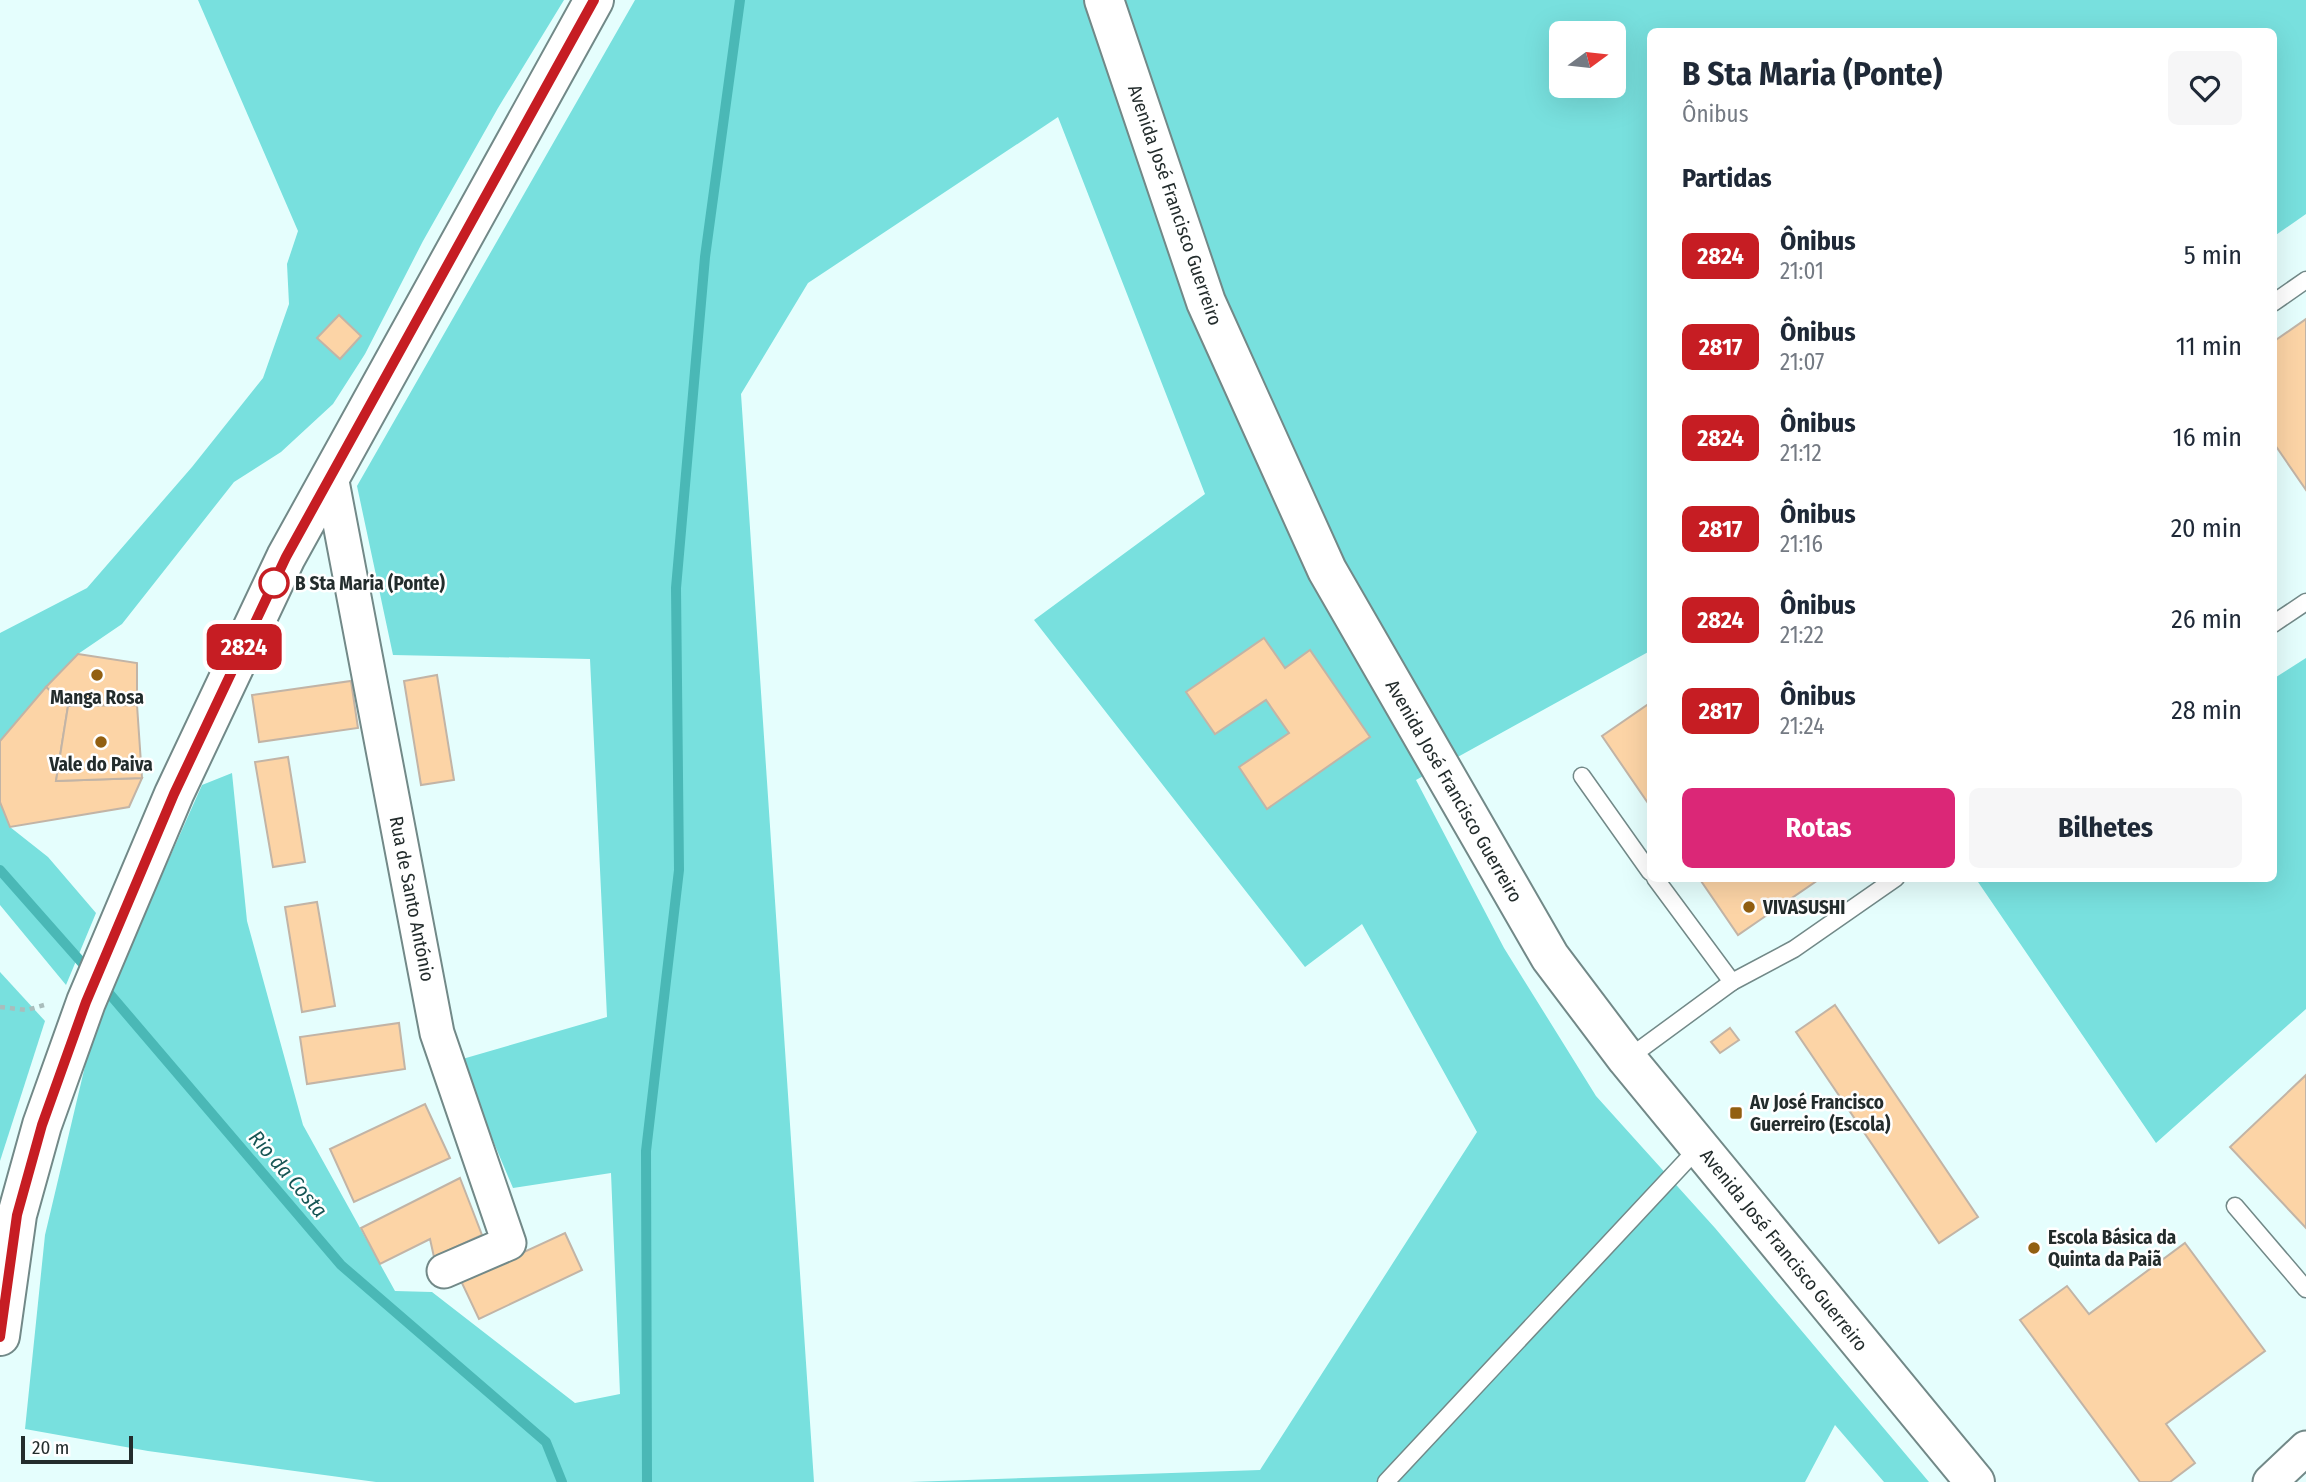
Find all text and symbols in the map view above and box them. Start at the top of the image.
north arrow [1549,21,1626,98]
map controls [1549,21,1626,98]
button: heart [2168,51,2242,125]
text: B Sta Maria (Ponte) [1682,54,1942,94]
street label: Avenida José Francisco Guerreiro [1123,82,1227,328]
text: Ônibus [1682,100,1748,128]
text: Partidas [1682,163,1772,194]
text: Ônibus [1780,226,1856,257]
text: 5 min [2184,240,2242,271]
text: 2824 [1697,242,1744,270]
text: 21:01 [1780,257,1824,285]
text: Ônibus [1780,317,1856,348]
text: 11 min [2176,331,2242,362]
text: 2817 [1699,333,1742,361]
text: 21:07 [1780,348,1824,376]
text: Ônibus [1780,408,1856,439]
text: 16 min [2173,422,2242,453]
text: 2824 [1697,424,1744,452]
text: 21:12 [1780,439,1822,467]
text: Ônibus [1780,499,1856,530]
text: 20 min [2171,513,2242,544]
text: 2817 [1699,515,1742,543]
text: 21:16 [1780,530,1823,558]
marker: B Sta Maria (Ponte) [259,568,289,598]
place label: B Sta Maria (Ponte) [295,572,445,595]
text: Ônibus [1780,590,1856,621]
text: 26 min [2171,604,2242,635]
text: 2824 [1697,606,1744,634]
text: 21:22 [1780,621,1824,649]
line badge: 2824 [195,624,293,670]
text: 2824 [221,633,267,661]
marker: Manga Rosa [89,667,105,683]
street label: Avenida José Francisco Guerreiro [1381,676,1527,906]
text: Ônibus [1780,681,1856,712]
place label: Manga Rosa [50,686,144,709]
text: 28 min [2171,695,2242,726]
text: 2817 [1699,697,1742,725]
text: 21:24 [1780,712,1824,740]
marker: Vale do Paiva [93,734,109,750]
place label: Vale do Paiva [48,753,153,776]
button: Rotas [1682,788,1955,868]
button: Bilhetes [1969,788,2242,868]
street label: Rua de Santo António [385,814,439,984]
place label: VIVASUSHI [1762,896,1845,919]
marker: VIVASUSHI [1741,899,1757,915]
place label: Av José Francisco Guerreiro (Escola) [1749,1091,1891,1136]
marker: Av José Francisco Guerreiro (Escola) [1728,1105,1744,1121]
water label: Rio da Costa [243,1125,333,1223]
street label: Avenida José Francisco Guerreiro [1695,1144,1873,1356]
place label: Escola Básica da Quinta da Paiã [2048,1226,2176,1271]
marker: Escola Básica da Quinta da Paiã [2026,1240,2042,1256]
scale bar [21,1433,133,1465]
text: 20 m [32,1436,69,1459]

